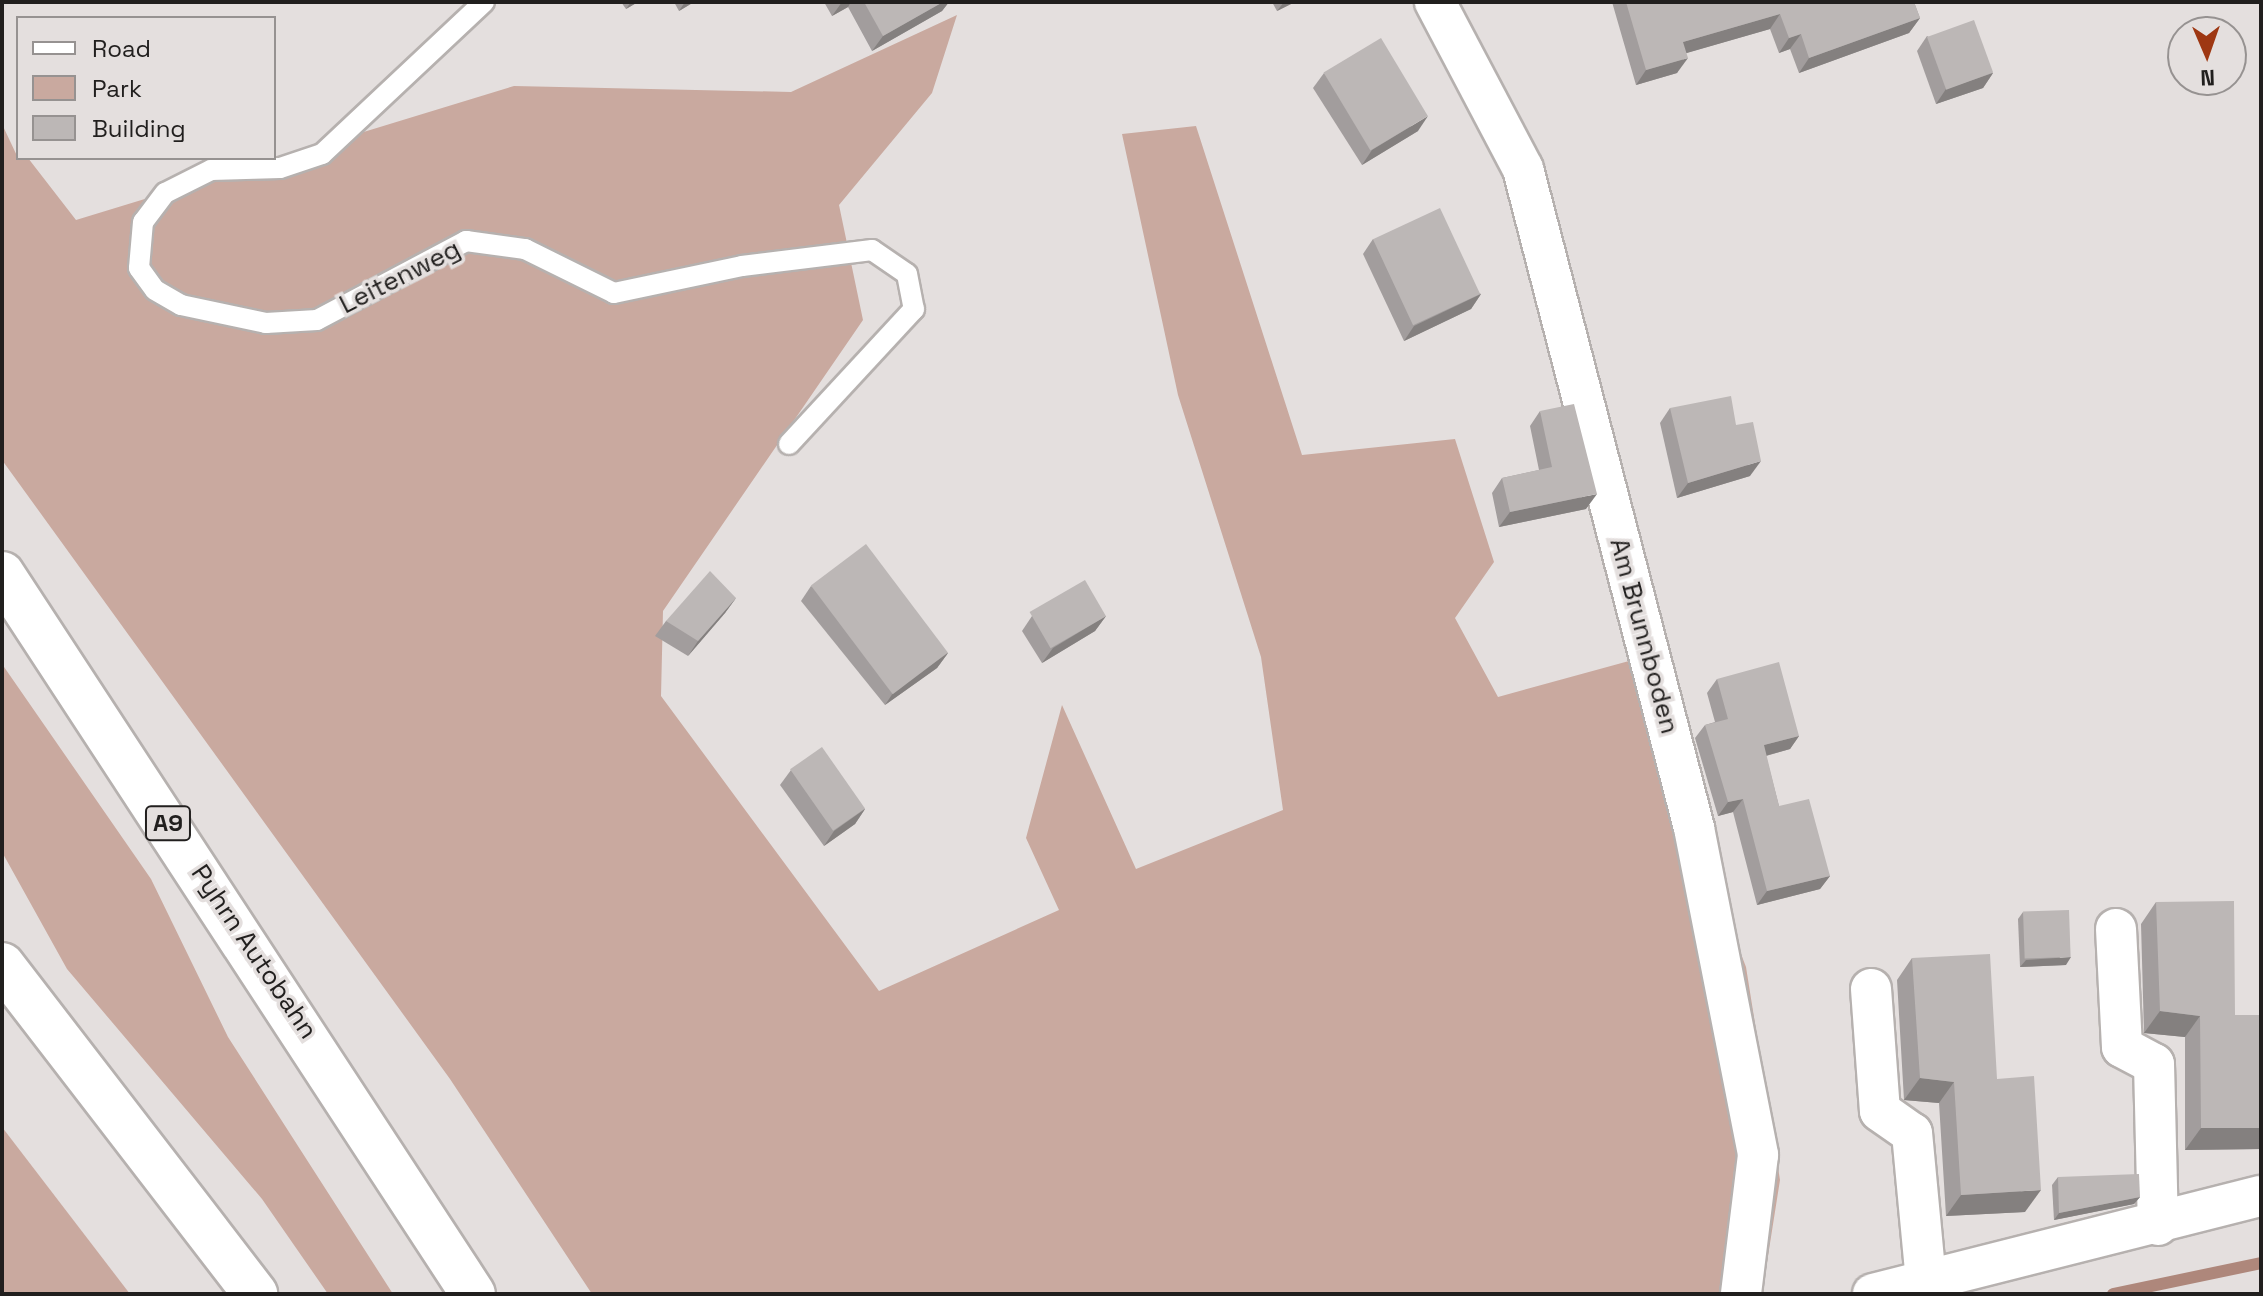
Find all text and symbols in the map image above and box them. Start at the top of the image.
legend [16,16,276,160]
north arrow [2167,16,2247,96]
text: Road [92,33,151,64]
text: N [2200,64,2216,92]
text: Park [92,73,142,104]
text: Building [92,113,186,144]
street label: Leitenweg [334,233,466,321]
street label: Am Brunnboden [1603,535,1685,737]
road number: A9 [144,803,192,843]
street label: Pyhrn Autobahn [184,859,324,1045]

